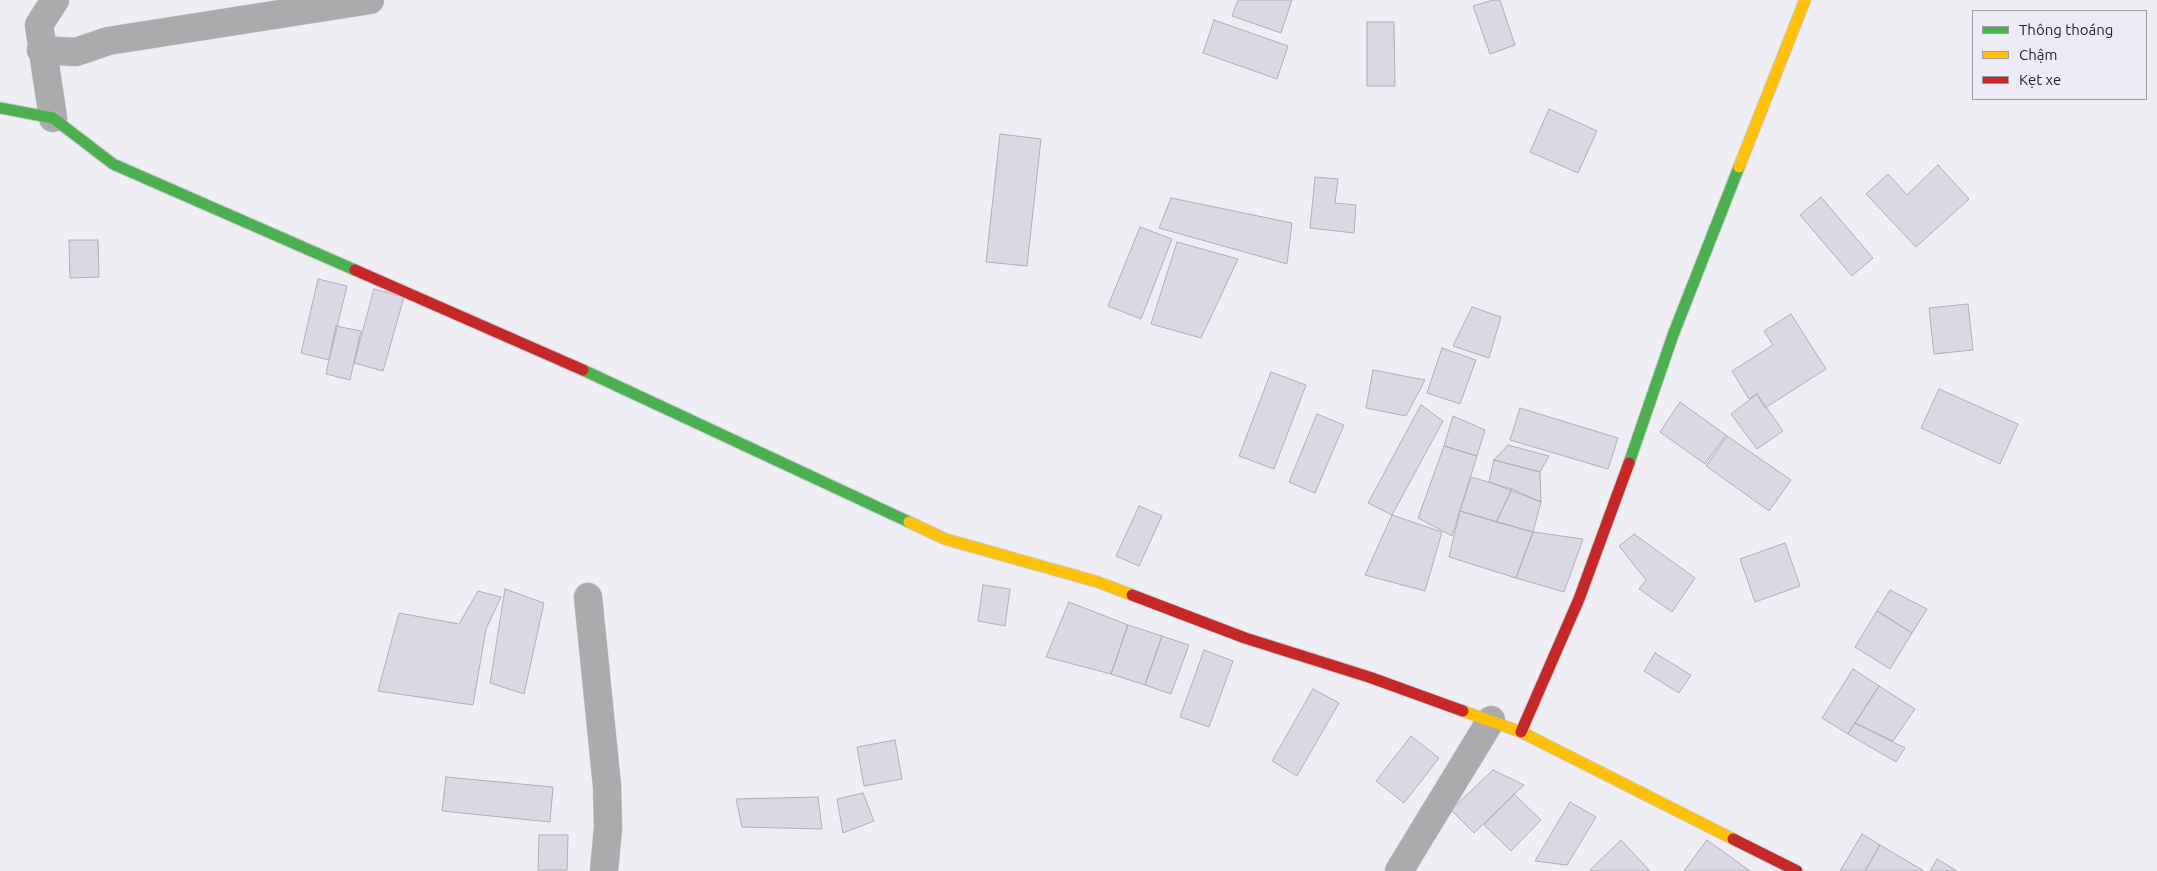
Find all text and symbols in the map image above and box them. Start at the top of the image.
legend [1972,10,2147,100]
text: Thông thoáng [2019,21,2113,38]
text: Chậm [2019,46,2057,63]
text: Kẹt xe [2019,71,2061,88]

